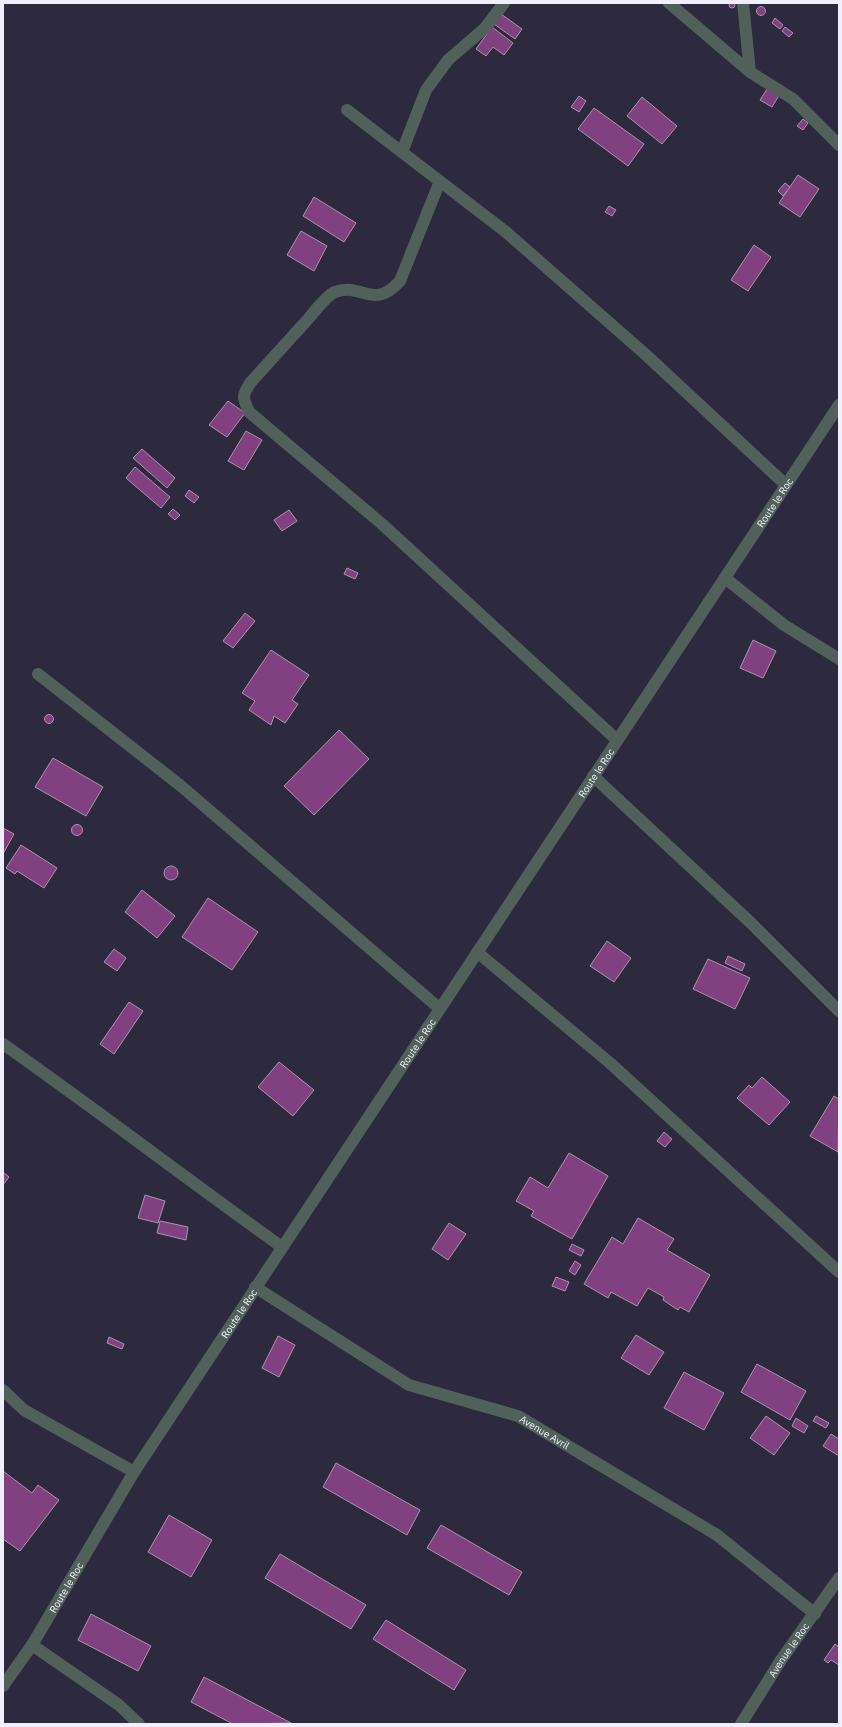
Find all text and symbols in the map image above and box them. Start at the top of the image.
street label: Route le Roc [754,476,796,530]
street label: Route le Roc [575,746,617,800]
street label: Route le Roc [397,1016,439,1071]
street label: Route le Roc [218,1287,260,1341]
street label: Avenue Avril [517,1412,572,1452]
street label: Route le Roc [46,1560,86,1615]
street label: Avenue le Roc [766,1620,812,1680]

